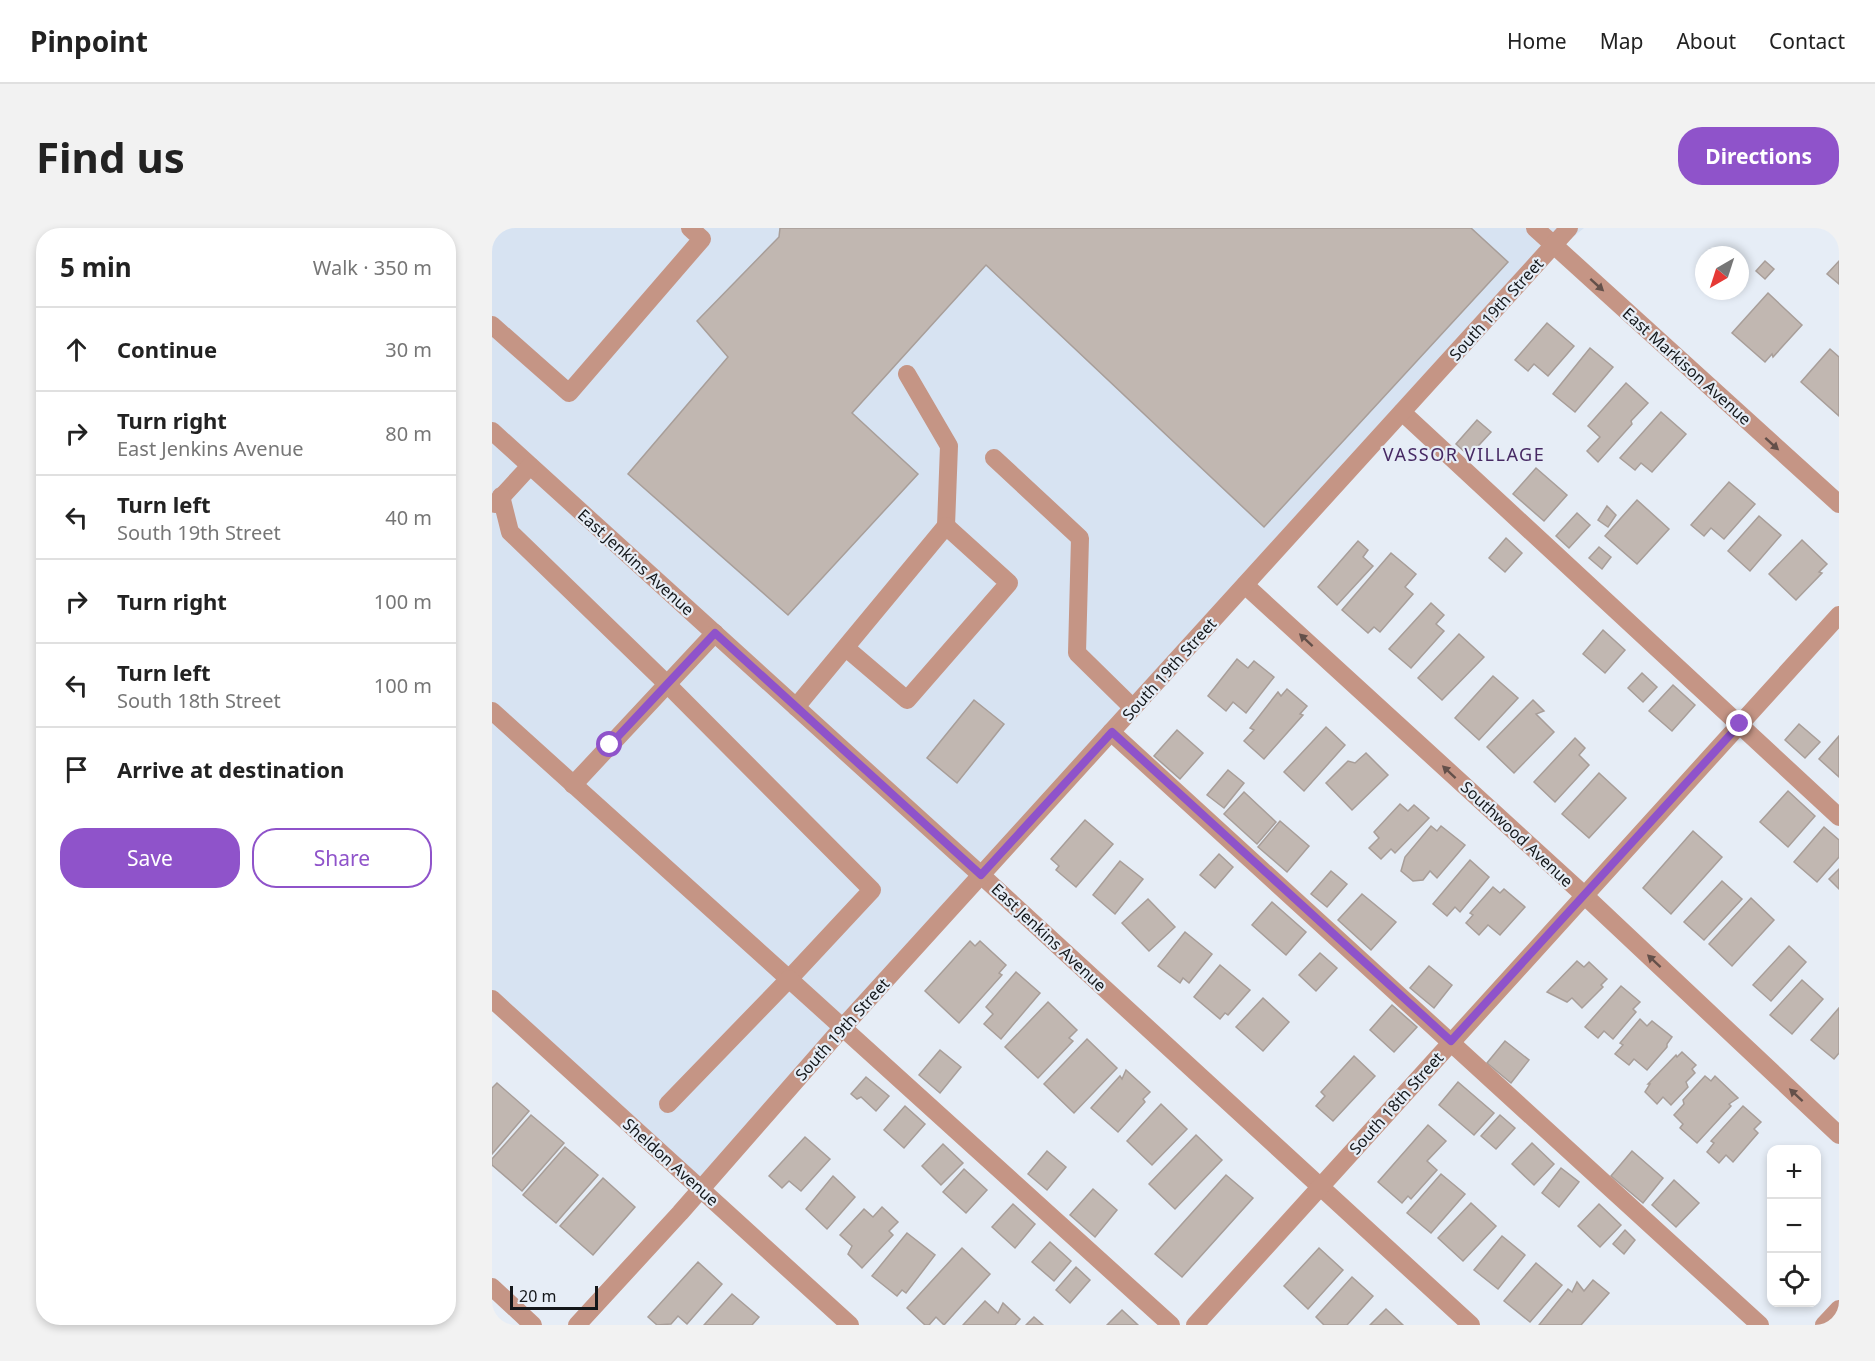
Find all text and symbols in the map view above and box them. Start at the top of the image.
text: Pinpoint [30,22,148,60]
text: Home [1507,27,1567,55]
text: Map [1600,27,1643,55]
text: About [1676,27,1736,55]
text: Contact [1769,27,1845,55]
button: Directions [1678,127,1839,185]
text: Find us [36,128,185,185]
north arrow [1695,246,1749,300]
text: 5 min [60,249,132,285]
street label: South 19th Street [1444,253,1548,365]
text: Walk · 350 m [313,254,432,281]
one-way arrow [1589,278,1604,291]
street label: East Markison Avenue [1618,302,1756,430]
icon: ahead [60,333,93,366]
text: Continue [117,334,217,364]
text: 30 m [385,336,432,363]
text: Turn right [117,405,227,435]
icon: right [60,417,93,450]
text: 80 m [385,420,432,447]
text: East Jenkins Avenue [117,435,304,462]
one-way arrow [1765,437,1780,451]
district label: VASSOR VILLAGE [1383,442,1545,466]
text: Turn left [117,489,211,519]
icon: left [60,501,93,534]
text: 40 m [385,504,432,531]
street label: East Jenkins Avenue [573,504,699,620]
text: South 19th Street [117,519,281,546]
icon: right [60,585,93,618]
text: Turn right [117,586,227,616]
text: 100 m [374,588,432,615]
street label: South 19th Street [1117,613,1221,725]
one-way arrow [1298,633,1313,647]
text: Turn left [117,657,211,687]
icon: left [60,669,93,702]
text: 100 m [374,672,432,699]
text: South 18th Street [117,687,281,714]
route end [1726,710,1752,736]
route start [596,731,622,757]
icon: arrive [60,753,93,786]
text: Arrive at destination [117,754,344,784]
one-way arrow [1442,765,1457,779]
street label: Southwood Avenue [1456,776,1578,892]
button: Save [60,828,240,888]
button: Share [252,828,432,888]
street label: East Jenkins Avenue [987,878,1111,996]
one-way arrow [1647,954,1662,968]
street label: South 19th Street [790,973,894,1085]
street label: South 18th Street [1344,1047,1448,1159]
one-way arrow [1789,1088,1804,1102]
street label: Sheldon Avenue [618,1113,724,1211]
map controls [1767,1145,1821,1307]
button: + [1767,1145,1821,1199]
button: − [1767,1199,1821,1253]
button: locate [1767,1253,1821,1307]
scale bar [510,1283,598,1310]
text: 20 m [519,1285,556,1307]

